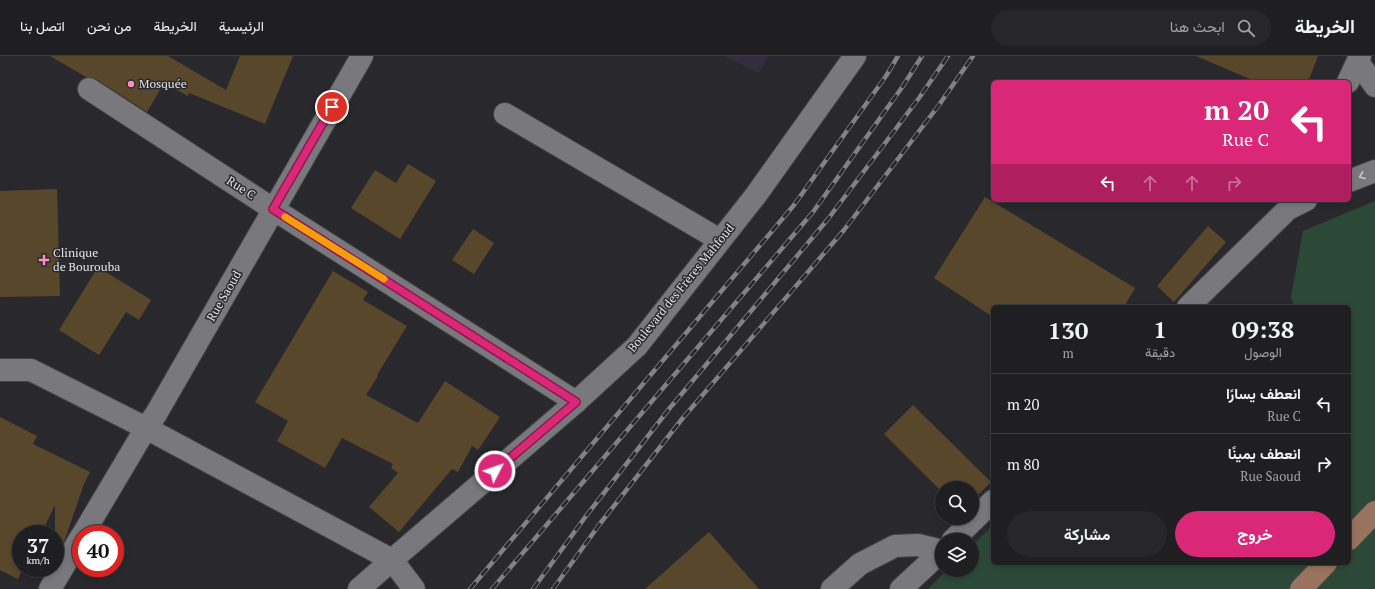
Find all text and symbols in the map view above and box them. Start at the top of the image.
search box [991,10,1271,46]
text: الخريطة [1295,13,1355,38]
text: اتصل بنا [20,16,65,35]
text: من نحن [87,16,131,35]
text: الخريطة [153,16,197,35]
text: الرئيسية [219,16,264,35]
text: ابحث هنا [1170,16,1225,36]
icon: search [1235,17,1257,39]
place label: Mosquée [139,76,187,91]
marker: Mosquée [126,79,136,89]
pin [315,90,349,124]
text: 20 m [1204,91,1269,128]
icon: arrive [321,96,343,118]
icon: left [1283,96,1335,148]
text: Rue C [1222,127,1269,151]
one-way arrow [1359,171,1366,179]
icon: left [1097,172,1119,194]
icon: ahead [1139,172,1161,194]
icon: ahead [1181,172,1203,194]
icon: right [1223,172,1245,194]
street label: Rue C [224,173,259,203]
street label: Boulevard des Frères Mahfoud [624,220,737,355]
place label: Clinique de Bourouba [53,245,120,274]
marker: Clinique de Bourouba [38,254,50,266]
street label: Rue Saoud [203,267,244,324]
text: 1 [1153,313,1167,345]
text: 09:38 [1232,313,1294,345]
text: 130 [1048,314,1088,346]
text: دقيقة [1145,343,1175,361]
text: الوصول [1244,343,1282,361]
text: m [1062,344,1074,362]
text: انعطف يسارًا [1226,383,1301,403]
icon: left [1313,393,1335,415]
text: 20 m [1007,394,1040,414]
text: Rue C [1267,407,1301,425]
text: انعطف يمينًا [1228,443,1301,463]
position arrow [474,450,516,492]
icon: right [1313,453,1335,475]
text: 80 m [1007,454,1040,474]
text: Rue Saoud [1240,467,1301,485]
map controls [935,481,979,577]
button: search [935,481,979,525]
button: مشاركة [1007,511,1167,557]
button: خروج [1175,511,1335,557]
speed limit sign: 40 [72,525,124,577]
text: 37 [27,532,49,559]
button: layers [935,533,979,577]
text: km/h [26,554,50,567]

